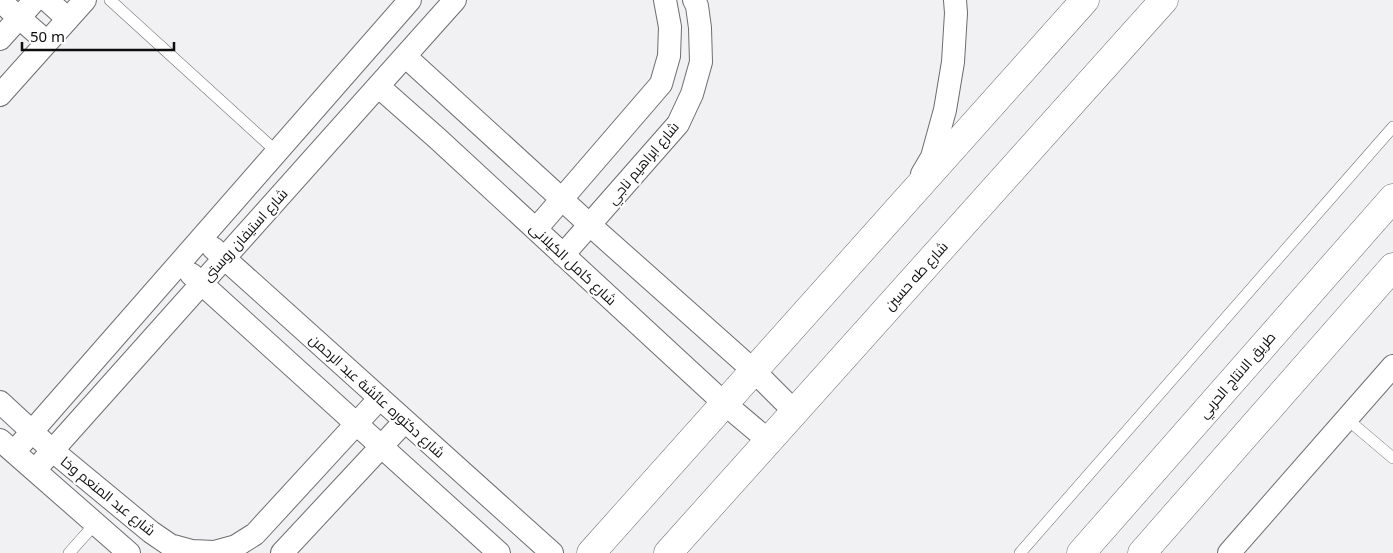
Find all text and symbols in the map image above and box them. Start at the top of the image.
scale bar [22,20,175,52]
text: 50 m [30,26,65,46]
street label: شارع ابراهيم ناجي [602,117,685,210]
street label: شارع استيفان روستى [198,184,291,285]
street label: شارع كامل الكيلانى [526,218,621,309]
street label: شارع طه حسين [880,237,952,314]
street label: طريق الانتاج الحربي [1194,327,1282,424]
street label: شارع دكتوره عائشة عبد الرحمن [305,330,449,462]
street label: شارع عبد المنعم وخا [56,451,160,541]

